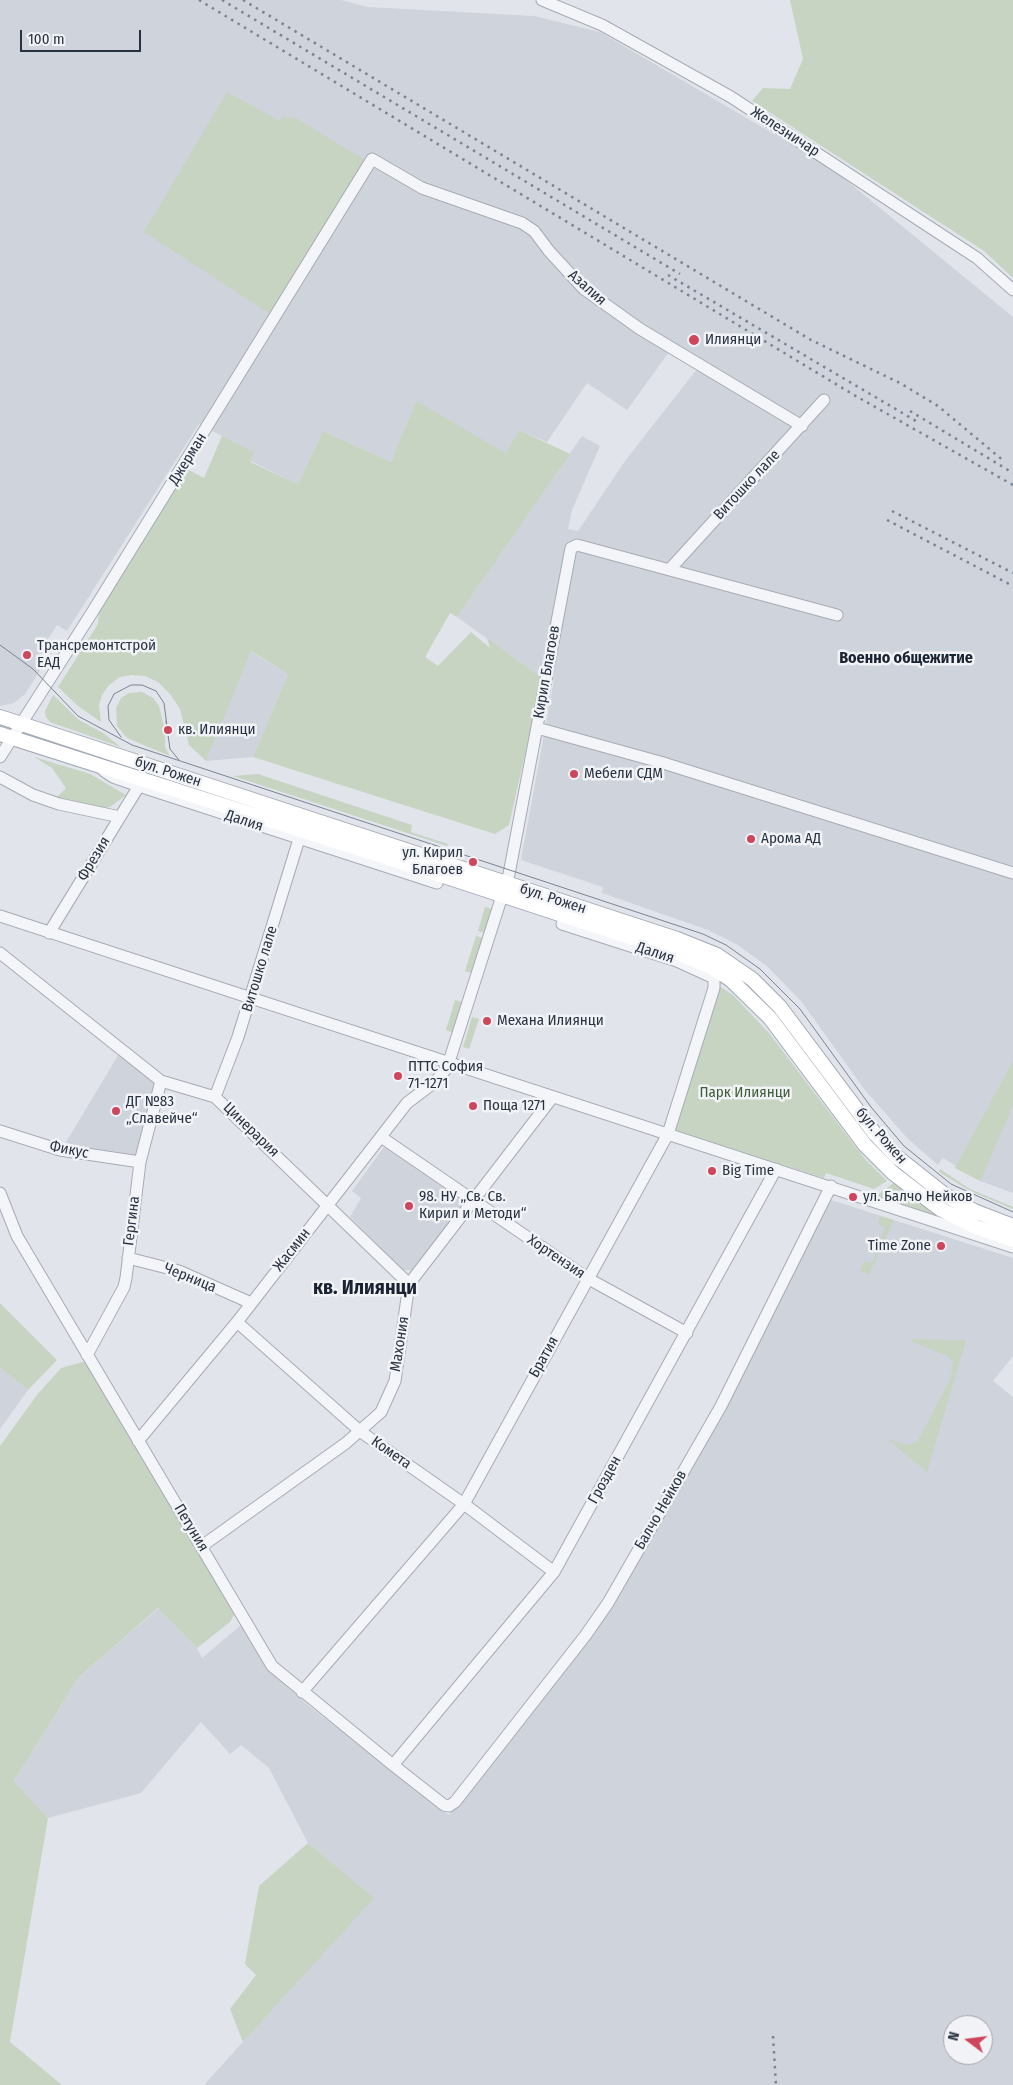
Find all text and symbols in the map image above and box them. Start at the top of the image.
scale bar [22,20,144,52]
text: 100 m [28,30,65,48]
street label: Железничар [747,103,823,161]
street label: Азалия [564,266,610,310]
place label: Илиянци [705,331,761,349]
marker: Илиянци [687,333,701,347]
street label: Джерман [165,430,211,488]
street label: Витошко лале [710,446,784,524]
street label: Кирил Благоев [530,624,564,720]
place label: Трансремонтстрой ЕАД [37,637,156,672]
marker: Трансремонтстрой ЕАД [21,649,33,661]
district label: Военно общежитие [839,649,973,669]
place label: кв. Илиянци [178,721,256,739]
marker: кв. Илиянци [162,724,174,736]
street label: бул. Рожен [133,753,203,791]
place label: Мебели СДМ [584,765,663,783]
marker: Мебели СДМ [568,768,580,780]
street label: Далия [223,806,265,836]
place label: Арома АД [761,830,821,848]
marker: Арома АД [745,833,757,845]
street label: Фрезия [74,834,114,884]
place label: ул. Кирил Благоев [402,844,463,879]
marker: ул. Кирил Благоев [467,856,479,868]
street label: бул. Рожен [518,880,588,918]
street label: Витошко лале [238,924,282,1014]
street label: Далия [634,938,676,968]
place label: Механа Илиянци [497,1012,604,1030]
marker: Механа Илиянци [481,1015,493,1027]
place label: ПТТС София 71-1271 [408,1058,483,1093]
marker: ПТТС София 71-1271 [392,1070,404,1082]
park label: Парк Илиянци [699,1084,791,1102]
place label: ДГ №83 „Славейче“ [126,1093,198,1128]
place label: Поща 1271 [483,1097,546,1115]
street label: Цинерария [219,1099,283,1161]
marker: Поща 1271 [467,1100,479,1112]
street label: бул. Рожен [852,1104,910,1168]
marker: ДГ №83 „Славейче“ [110,1105,122,1117]
street label: Фикус [48,1137,90,1163]
place label: Big Time [722,1162,774,1180]
marker: Big Time [706,1165,718,1177]
place label: 98. НУ „Св. Св. Кирил и Методи“ [419,1188,527,1223]
place label: ул. Балчо Нейков [863,1188,973,1206]
marker: ул. Балчо Нейков [847,1191,859,1203]
street label: Гергина [120,1195,144,1247]
marker: 98. НУ „Св. Св. Кирил и Методи“ [403,1200,415,1212]
street label: Жасмин [270,1225,314,1275]
street label: Хортензия [524,1231,588,1283]
place label: Time Zone [868,1237,931,1255]
marker: Time Zone [935,1240,947,1252]
street label: Черница [161,1259,219,1297]
district label: кв. Илиянци [313,1276,417,1300]
street label: Махония [387,1315,413,1373]
street label: Братия [525,1333,563,1381]
street label: Комета [367,1433,415,1473]
street label: Грозден [585,1453,625,1507]
street label: Балчо Нейков [631,1467,691,1553]
street label: Петуния [170,1501,212,1555]
north arrow [943,2015,993,2065]
text: N [945,2030,963,2043]

